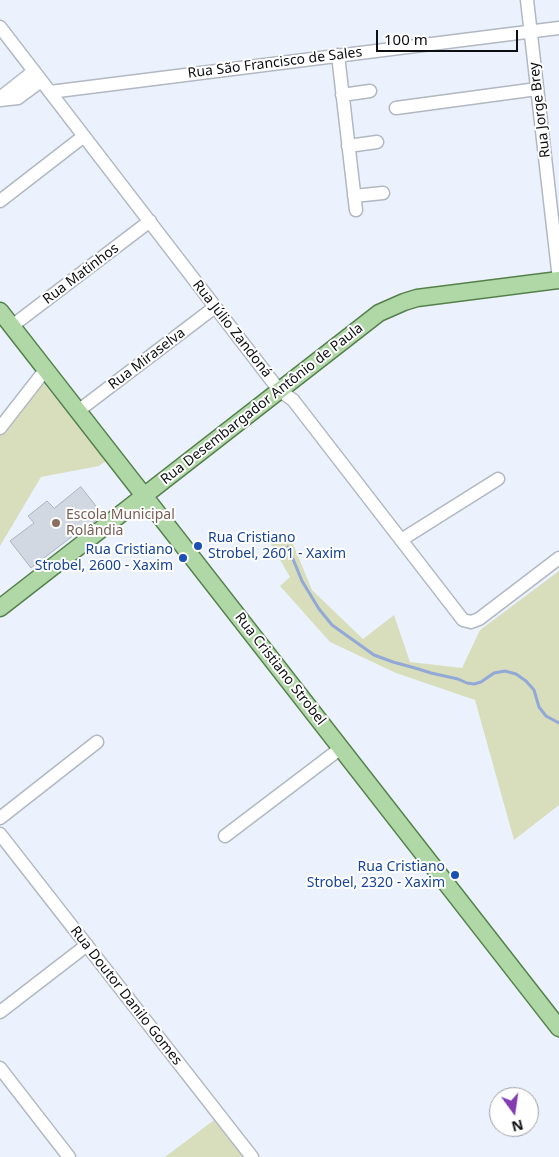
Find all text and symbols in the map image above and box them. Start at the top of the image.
scale bar [379,20,522,52]
text: 100 m [384,29,428,49]
street label: Rua São Francisco de Sales [187,44,363,82]
street label: Rua Jorge Brey [526,61,554,159]
street label: Rua Matinhos [40,240,122,308]
street label: Rua Júlio Zandoná [189,277,275,381]
street label: Rua Desembargador Antônio de Paula [158,320,366,488]
street label: Rua Miraselva [105,325,189,393]
place label: Escola Municipal Rolândia [66,507,175,540]
marker: Escola Municipal Rolândia [50,517,62,529]
place label: Rua Cristiano Strobel, 2601 - Xaxim [208,530,346,562]
marker: Rua Cristiano Strobel, 2601 - Xaxim [192,540,204,552]
place label: Rua Cristiano Strobel, 2600 - Xaxim [35,542,173,574]
marker: Rua Cristiano Strobel, 2600 - Xaxim [177,552,189,564]
street label: Rua Cristiano Strobel [231,609,329,729]
place label: Rua Cristiano Strobel, 2320 - Xaxim [307,859,445,892]
marker: Rua Cristiano Strobel, 2320 - Xaxim [449,869,461,881]
street label: Rua Doutor Danilo Gomes [67,923,185,1069]
north arrow [489,1087,539,1137]
text: N [510,1115,525,1137]

